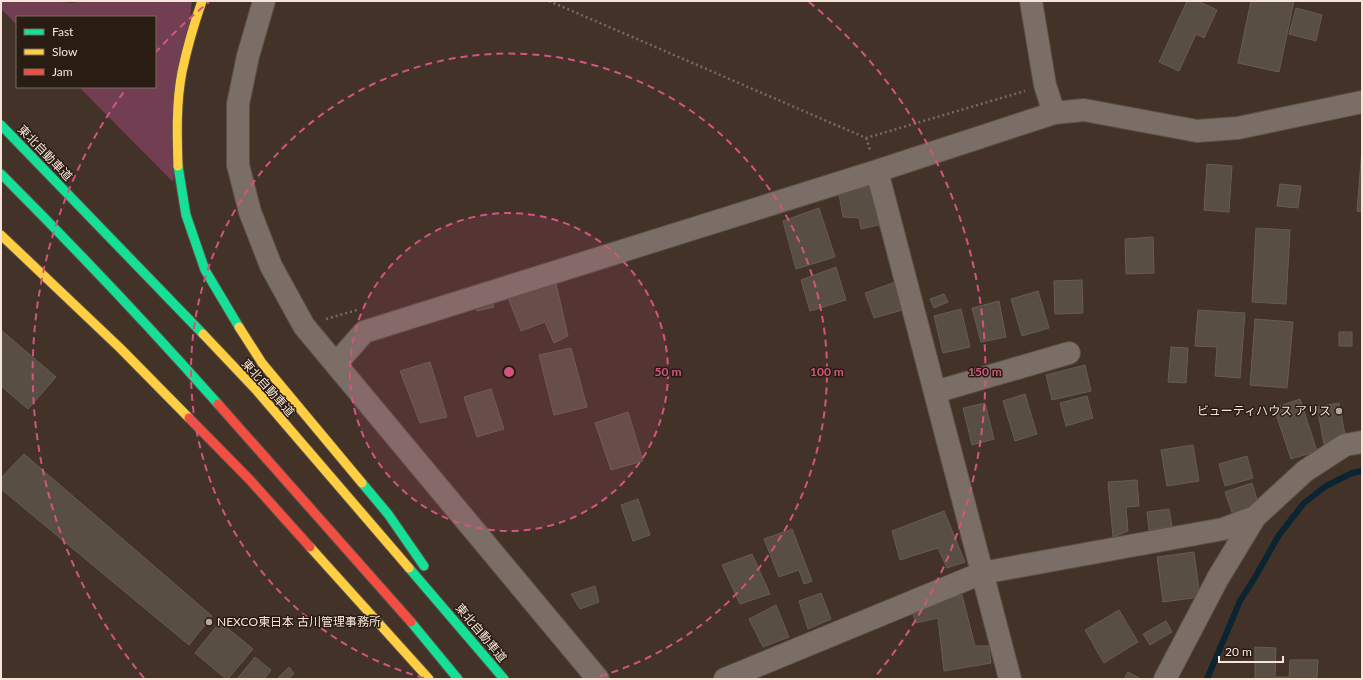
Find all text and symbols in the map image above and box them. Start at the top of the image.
legend [16,16,156,88]
text: Fast [52,24,74,39]
text: Slow [52,44,78,59]
text: Jam [52,64,73,79]
street label: 東北自動車道 [15,122,76,184]
street label: 東北自動車道 [239,356,298,419]
text: 50 m [655,364,681,379]
text: 100 m [810,364,844,379]
text: 150 m [968,364,1002,379]
centre of rings [502,365,516,379]
place label: ビューティハウス アリス [1197,403,1331,418]
marker: ビューティハウス アリス [1334,406,1344,416]
street label: 東北自動車道 [452,600,510,665]
place label: NEXCO東日本 古川管理事務所 [217,614,381,629]
marker: NEXCO東日本 古川管理事務所 [204,617,214,627]
scale bar [1219,638,1283,664]
text: 20 m [1225,644,1252,659]

